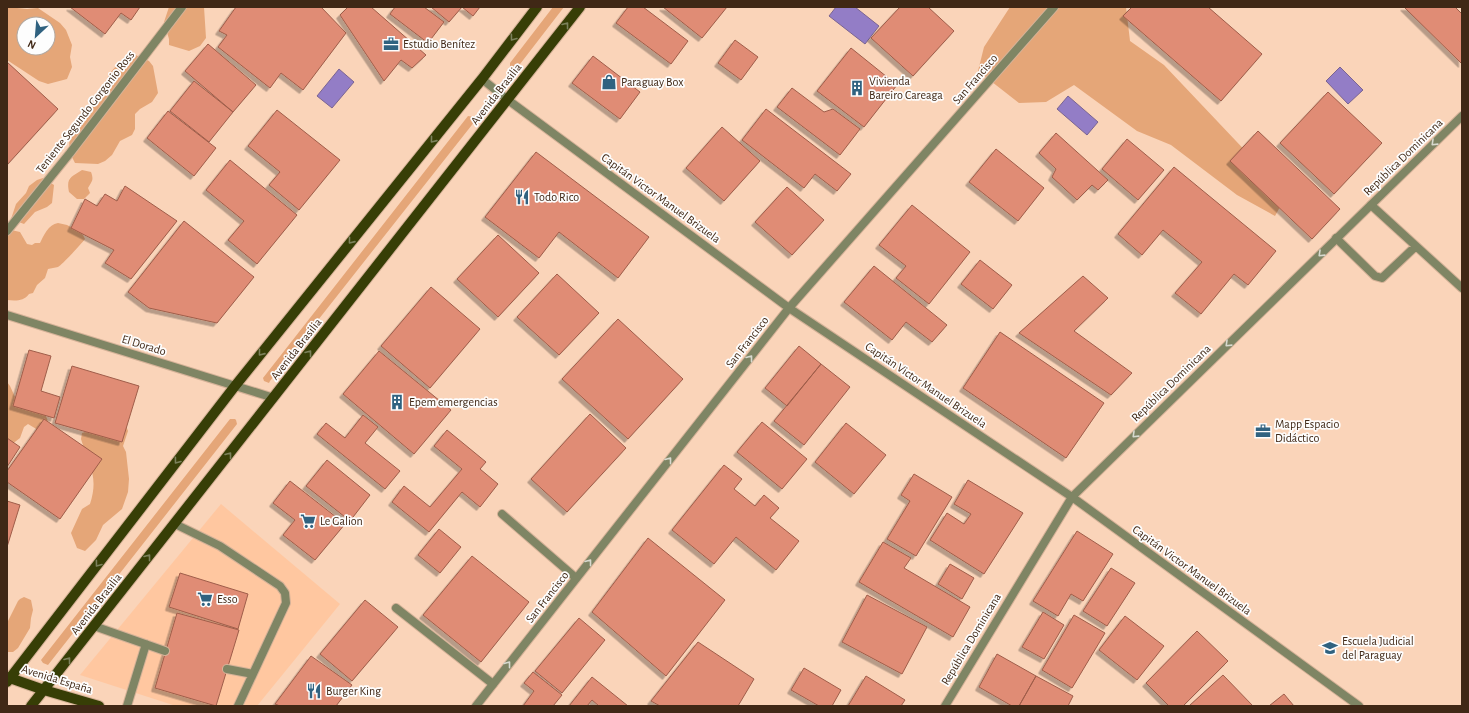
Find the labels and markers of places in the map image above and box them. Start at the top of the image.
office icon: Estudio Benítez [382,35,400,53]
place label: Estudio Benítez [403,38,475,50]
shop icon: Paraguay Box [600,73,618,91]
place label: Vivienda Bareiro Careaga [869,75,943,101]
place label: Paraguay Box [621,76,683,89]
building icon: Vivienda Bareiro Careaga [848,79,866,97]
restaurant icon: Todo Rico [513,188,531,206]
place label: Todo Rico [534,191,579,203]
building icon: Epem emergencias [388,393,406,411]
place label: Epem emergencias [409,396,498,408]
place label: Mapp Espacio Didáctico [1275,418,1339,444]
office icon: Mapp Espacio Didáctico [1254,422,1272,440]
supermarket icon: Le Galion [299,512,317,530]
place label: Le Galion [320,515,363,527]
supermarket icon: Esso [196,590,214,608]
place label: Esso [217,593,238,605]
place label: Escuela Judicial del Paraguay [1342,635,1414,662]
school or university icon: Escuela Judicial del Paraguay [1321,639,1339,657]
restaurant icon: Burger King [305,682,323,700]
place label: Burger King [326,685,381,697]

